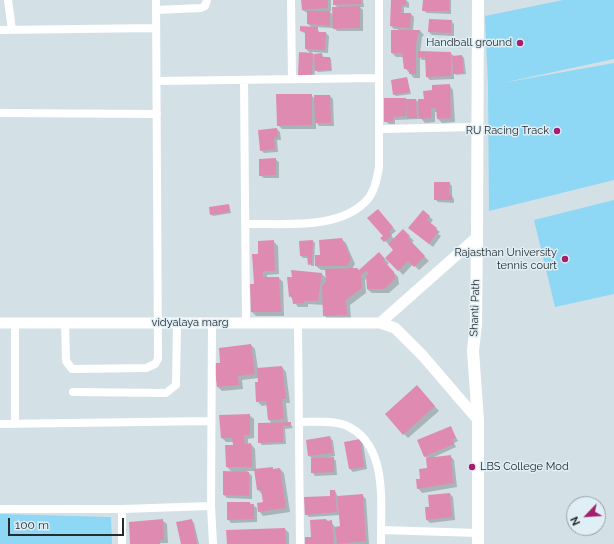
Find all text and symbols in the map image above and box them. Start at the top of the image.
place label: Handball ground [426,36,512,50]
marker: Handball ground [515,38,525,48]
place label: RU Racing Track [466,124,549,138]
marker: RU Racing Track [552,126,562,136]
place label: Rajasthan University tennis court [454,246,557,272]
marker: Rajasthan University tennis court [560,254,570,264]
street label: Shanti Path [467,279,483,337]
street label: vidyalaya marg [152,316,228,330]
place label: LBS College Mod [480,460,569,474]
marker: LBS College Mod [467,462,477,472]
north arrow [566,496,606,536]
scale bar [10,510,126,536]
text: N [568,514,583,527]
text: 100 m [15,518,49,532]

